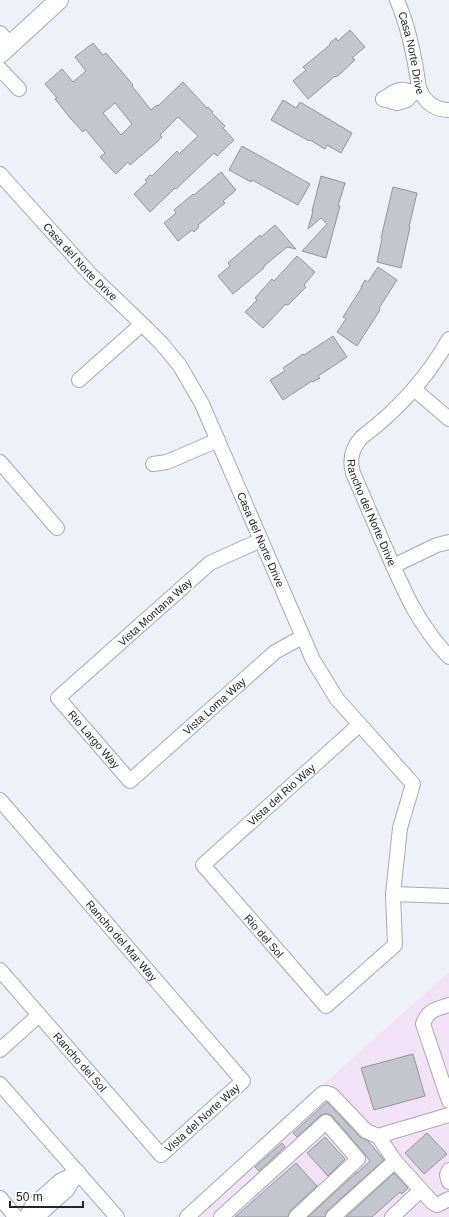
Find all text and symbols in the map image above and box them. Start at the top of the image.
street label: Casa Norte Drive [396,10,427,97]
street label: Casa del Norte Drive [41,220,120,303]
street label: Rancho del Norte Drive [345,459,398,568]
street label: Casa del Norte Drive [235,490,287,589]
street label: Vista Montana Way [116,576,195,648]
street label: Vista Loma Way [181,675,248,737]
street label: Rio Largo Way [66,708,122,771]
street label: Vista del Rio Way [245,761,318,828]
street label: Rancho del Mar Way [84,898,160,984]
street label: Rio del Sol [242,912,286,960]
street label: Rancho del Sol [51,1030,109,1094]
street label: Vista del Norte Way [162,1081,242,1155]
scale bar [10,1183,83,1209]
text: 50 m [16,1190,43,1204]

